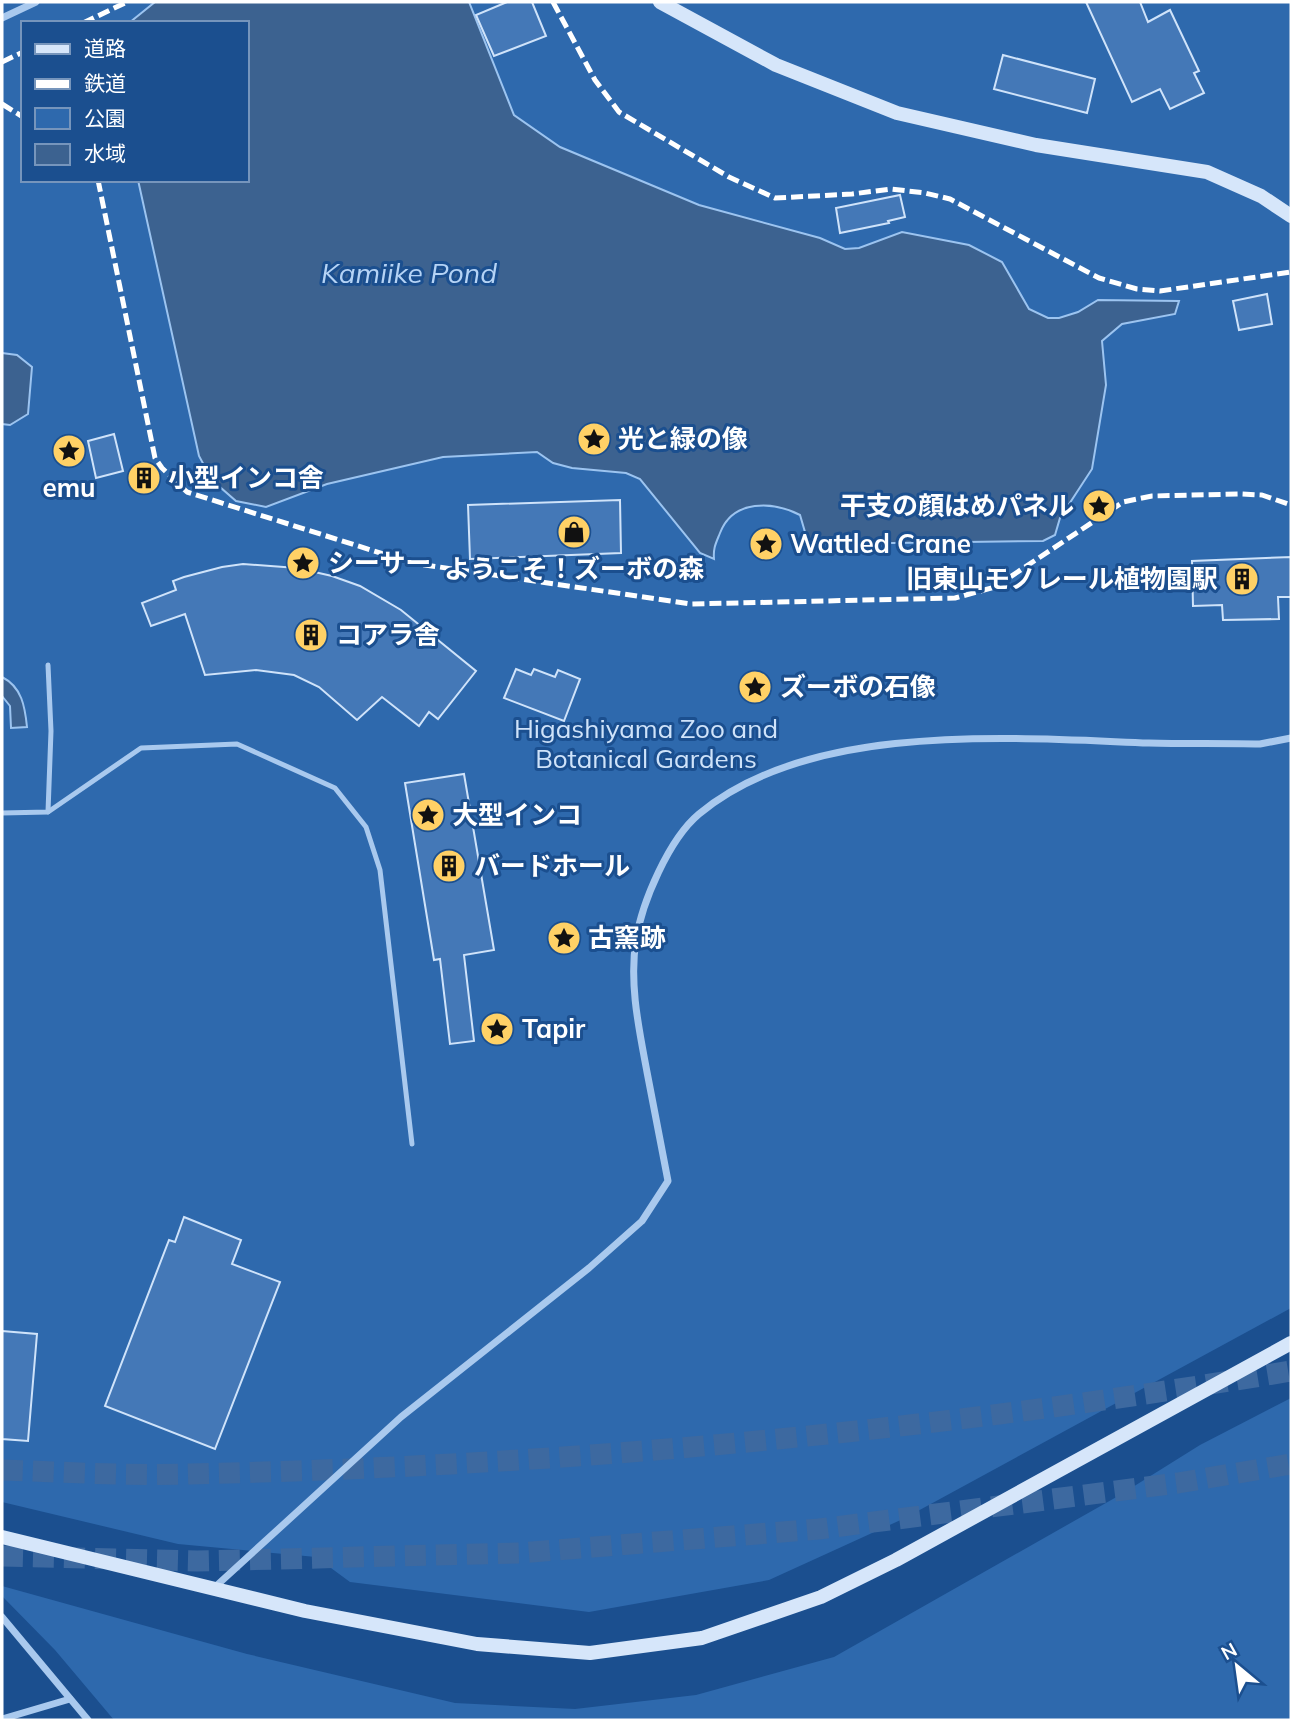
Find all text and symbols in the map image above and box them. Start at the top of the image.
legend [21,21,248,182]
text: 道路 [84,35,126,61]
text: 鉄道 [84,70,126,96]
text: 公園 [84,105,126,131]
text: 水域 [84,140,126,166]
water label: Kamiike Pond [321,255,497,290]
place icon: 光と緑の像 [575,420,613,458]
place label: 光と緑の像 [618,422,748,455]
place icon: emu [50,432,88,470]
building icon: 小型インコ舎 [125,459,163,497]
place label: 小型インコ舎 [168,461,324,494]
place label: emu [42,471,96,504]
place icon: 干支の顔はめパネル [1080,487,1118,525]
place label: 干支の顔はめパネル [840,489,1074,522]
shop icon: ようこそ！ズーボの森 [555,513,593,551]
place icon: Wattled Crane [747,525,785,563]
place label: Wattled Crane [790,527,971,560]
place icon: シーサー [284,544,322,582]
place label: シーサー [328,546,431,579]
place label: ようこそ！ズーボの森 [444,552,704,585]
building icon: 旧東山モノレール植物園駅 [1223,560,1261,598]
place label: 旧東山モノレール植物園駅 [906,562,1218,595]
building icon: コアラ舎 [292,616,330,654]
place label: コアラ舎 [336,618,440,651]
place icon: ズーボの石像 [736,668,774,706]
place label: ズーボの石像 [780,670,936,703]
park label: Higashiyama Zoo and Botanical Gardens [514,712,778,775]
place icon: 大型インコ [409,796,447,834]
place label: 大型インコ [452,798,582,831]
building icon: バードホール [430,847,468,885]
place label: バードホール [474,849,630,882]
place icon: 古窯跡 [545,919,583,957]
place label: 古窯跡 [588,921,666,954]
place icon: Tapir [478,1010,516,1048]
place label: Tapir [522,1012,586,1045]
north arrow [1202,1631,1272,1701]
text: N [1217,1637,1241,1665]

